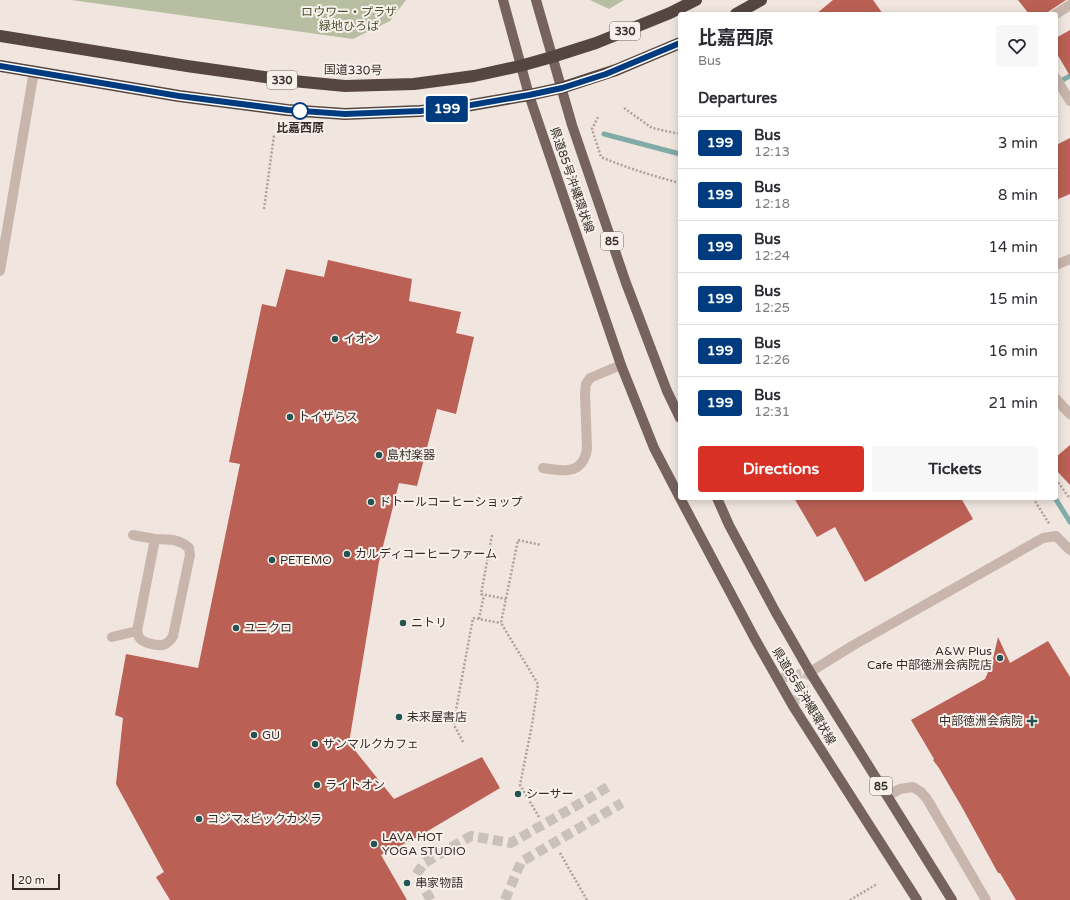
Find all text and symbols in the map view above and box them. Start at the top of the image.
park label: ロウワー・プラザ 緑地ひろば [301,5,397,33]
road number: 330 [610,22,640,40]
button: heart [996,25,1038,67]
text: 比嘉西原 [698,27,774,49]
text: Bus [698,53,721,69]
street label: 国道330号 [324,62,382,78]
road number: 330 [267,71,297,89]
text: Departures [698,89,777,107]
line badge: 199 [424,96,470,122]
text: 199 [434,100,460,117]
marker: 比嘉西原 [291,102,309,120]
place label: 比嘉西原 [276,121,324,135]
street label: 県道85号沖縄環状線 [547,125,597,235]
text: Bus [754,126,781,144]
text: 199 [707,134,733,151]
text: 3 min [998,134,1038,152]
text: 12:13 [754,144,790,160]
text: Bus [754,178,781,196]
text: 199 [707,186,733,203]
text: 8 min [998,186,1038,204]
text: 12:18 [754,196,790,212]
text: Bus [754,230,781,248]
road number: 85 [601,232,623,250]
text: 199 [707,238,733,255]
text: 14 min [989,238,1038,256]
text: 12:24 [754,248,790,264]
text: Bus [754,282,781,300]
text: 199 [707,290,733,307]
text: 15 min [989,290,1038,308]
text: 12:25 [754,300,790,316]
place label: イオン [343,332,379,346]
marker: イオン [330,334,340,344]
text: Bus [754,334,781,352]
text: 199 [707,342,733,359]
text: 16 min [989,342,1038,360]
text: 12:26 [754,352,790,368]
text: Bus [754,386,781,404]
text: 199 [707,394,733,411]
text: 21 min [989,394,1038,412]
text: 12:31 [754,404,790,420]
place label: トイザらス [298,410,358,424]
marker: トイザらス [285,412,295,422]
button: Directions [698,446,864,492]
button: Tickets [872,446,1038,492]
place label: 島村楽器 [387,448,435,462]
marker: 島村楽器 [374,450,384,460]
place label: ドトールコーヒーショップ [379,495,523,509]
marker: ドトールコーヒーショップ [366,497,376,507]
place label: カルディコーヒーファーム [355,547,497,561]
marker: カルディコーヒーファーム [342,549,352,559]
place label: PETEMO [280,553,332,567]
marker: PETEMO [267,555,277,565]
place label: ニトリ [411,616,447,630]
marker: ニトリ [398,618,408,628]
place label: ユニクロ [244,621,292,635]
marker: ユニクロ [231,623,241,633]
place label: A&W Plus Cafe 中部徳洲会病院店 [867,644,992,672]
street label: 県道85号沖縄環状線 [769,645,839,747]
marker: A&W Plus Cafe 中部徳洲会病院店 [995,653,1005,663]
place label: 未来屋書店 [407,710,467,724]
marker: 未来屋書店 [394,712,404,722]
place label: 中部徳洲会病院 [939,714,1023,728]
marker: 中部徳洲会病院 [1026,715,1038,727]
place label: GU [262,728,280,742]
marker: GU [249,730,259,740]
place label: サンマルクカフェ [323,737,419,751]
marker: サンマルクカフェ [310,739,320,749]
road number: 85 [870,777,892,795]
place label: ライトオン [325,778,385,792]
marker: ライトオン [312,780,322,790]
place label: シーサー [526,787,574,801]
marker: シーサー [513,789,523,799]
place label: コジマ×ビックカメラ [207,812,322,826]
marker: コジマ×ビックカメラ [194,814,204,824]
place label: LAVA HOT YOGA STUDIO [382,830,466,858]
marker: LAVA HOT YOGA STUDIO [369,839,379,849]
scale bar [12,872,60,891]
text: 20 m [18,874,45,887]
place label: 串家物語 [415,876,463,890]
marker: 串家物語 [402,878,412,888]

